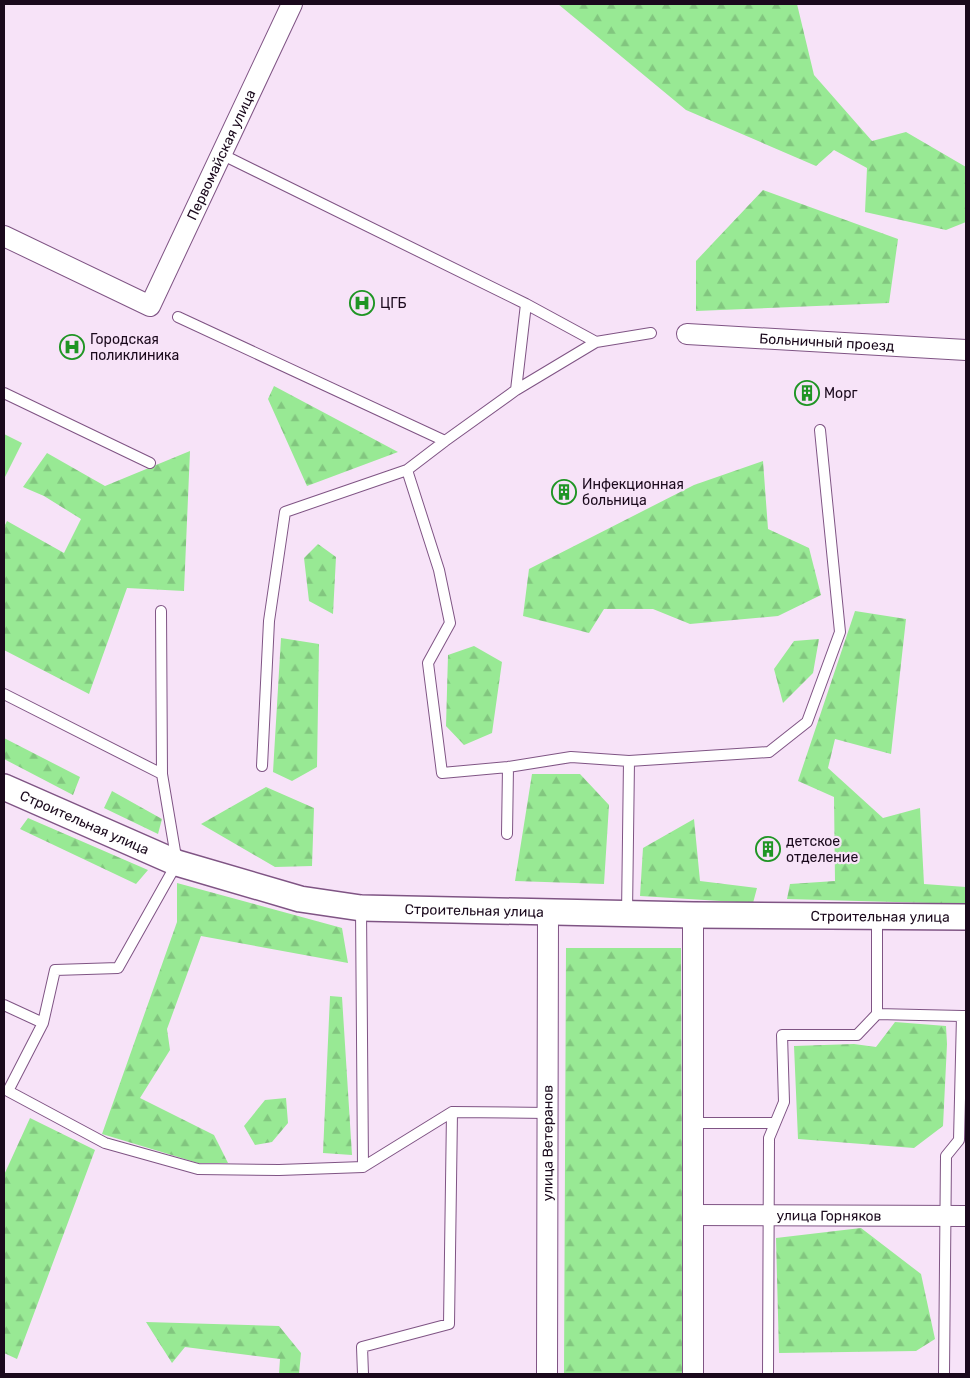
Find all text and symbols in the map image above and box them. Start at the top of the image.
street label: Первомайская улица [184,87,260,223]
hospital icon: ЦГБ [349,290,375,316]
place label: ЦГБ [380,295,407,312]
street label: Больничный проезд [759,330,895,355]
place label: Городская поликлиника [90,331,179,364]
hospital icon: Городская поликлиника [59,334,85,360]
building icon: Морг [794,380,820,406]
place label: Морг [824,385,858,402]
place label: Инфекционная больница [582,476,684,509]
building icon: Инфекционная больница [551,479,577,505]
street label: Строительная улица [17,787,151,859]
place label: детское отделение [786,833,858,866]
building icon: детское отделение [755,836,781,862]
street label: Строительная улица [404,901,544,921]
street label: Строительная улица [810,908,950,926]
street label: улица Ветеранов [539,1085,557,1201]
street label: улица Горняков [776,1207,882,1225]

